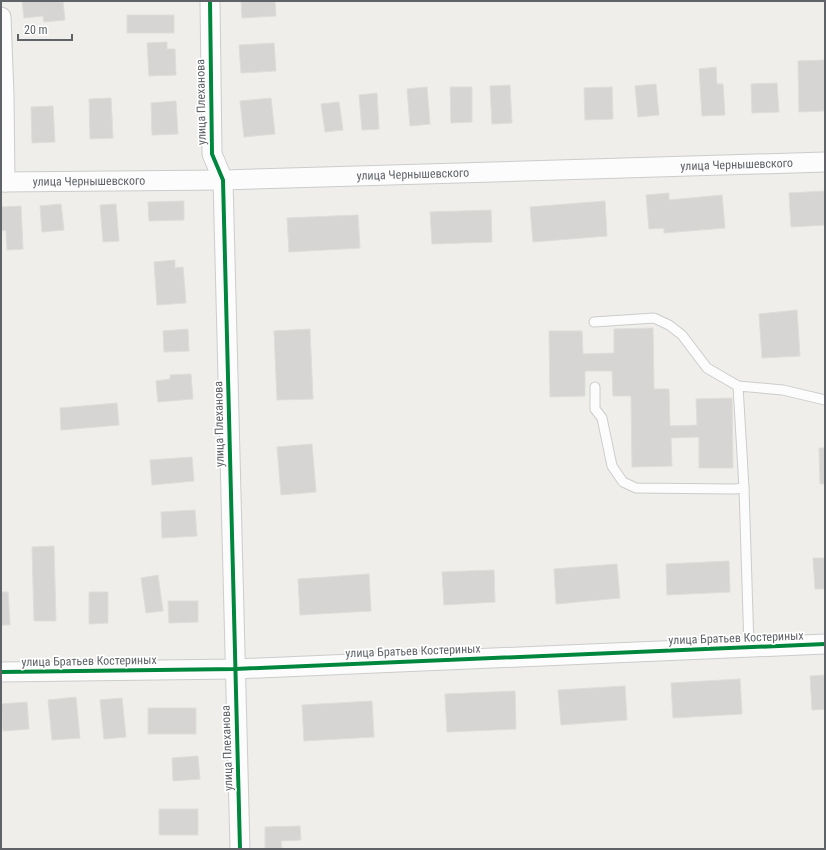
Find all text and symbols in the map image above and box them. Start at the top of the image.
scale bar [18,16,72,42]
text: 20 m [24,23,48,37]
street label: улица Плеханова [193,59,209,145]
street label: улица Чернышевского [680,156,793,173]
street label: улица Чернышевского [356,166,469,183]
street label: улица Чернышевского [33,174,145,189]
street label: улица Плеханова [211,381,227,467]
street label: улица Братьев Костериных [668,629,804,647]
street label: улица Братьев Костериных [345,642,481,660]
street label: улица Братьев Костериных [21,653,157,669]
street label: улица Плеханова [218,705,235,791]

